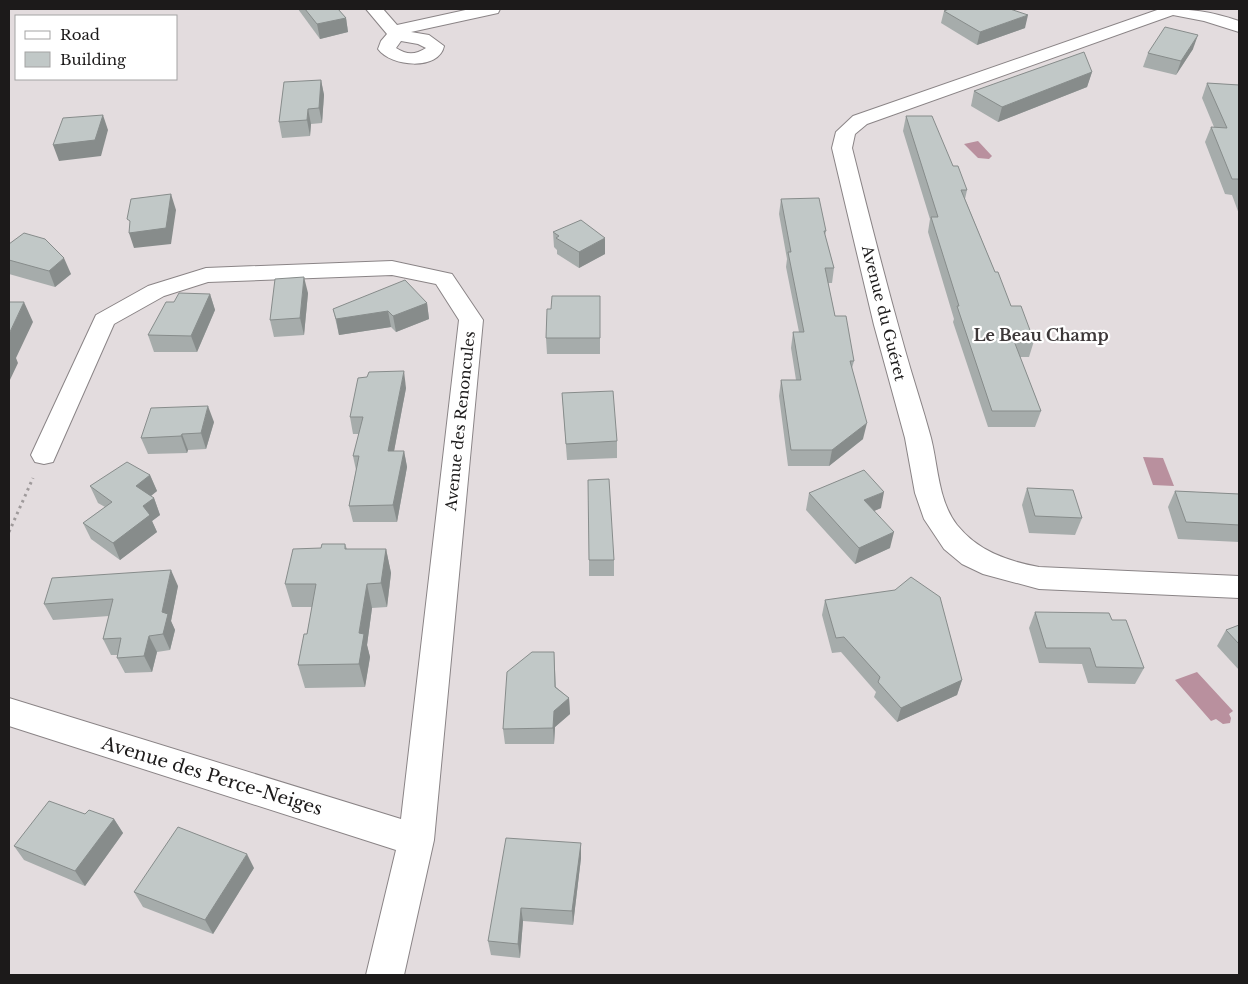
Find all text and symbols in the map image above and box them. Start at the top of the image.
legend [15,15,178,80]
text: Road [60,25,100,44]
text: Building [60,50,127,69]
street label: Avenue du Guéret [858,242,910,383]
district label: Le Beau Champ [973,325,1109,345]
street label: Avenue des Renoncules [441,330,479,513]
street label: Avenue des Perce-Neiges [98,732,325,820]

